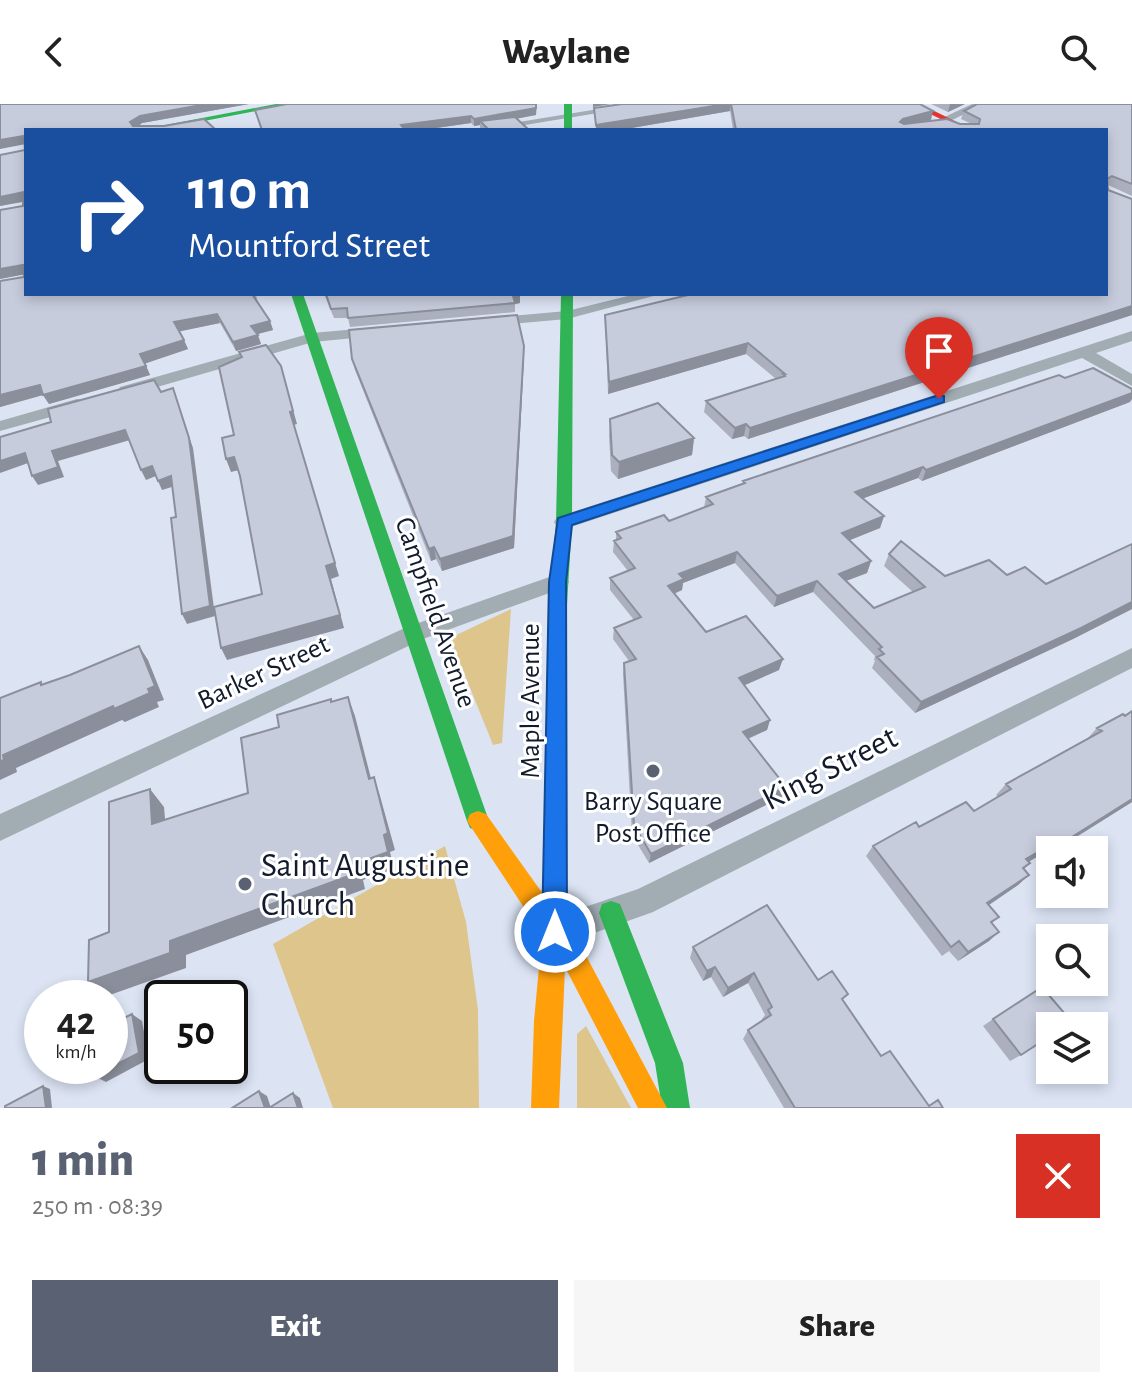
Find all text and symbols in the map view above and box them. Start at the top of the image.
icon: back [32,30,76,74]
icon: search [1056,30,1100,74]
text: Waylane [502,34,630,70]
icon: right [56,160,160,264]
text: 110 m [188,163,311,219]
text: Mountford Street [188,228,430,264]
pin [905,317,973,399]
icon: arrive [917,329,961,373]
street label: Campfield Avenue [389,514,481,711]
street label: Maple Avenue [517,623,545,779]
street label: Barker Street [194,630,334,715]
street label: King Street [757,720,903,817]
marker: Barry Square Post Office [644,762,662,780]
place label: Barry Square Post Office [584,788,722,848]
map controls [1036,836,1108,1084]
button: sound [1036,836,1108,908]
place label: Saint Augustine Church [261,849,469,922]
marker: Saint Augustine Church [236,875,254,893]
position arrow [513,890,597,974]
button: search [1036,924,1108,996]
speed limit sign: 50 [144,980,248,1084]
text: 42 [57,1002,95,1042]
button: layers [1036,1012,1108,1084]
text: km/h [55,1042,97,1062]
button: close [1016,1134,1100,1218]
text: 1 min [32,1137,134,1185]
text: 250 m · 08:39 [32,1193,163,1219]
button: Exit [32,1280,558,1372]
button: Share [574,1280,1100,1372]

